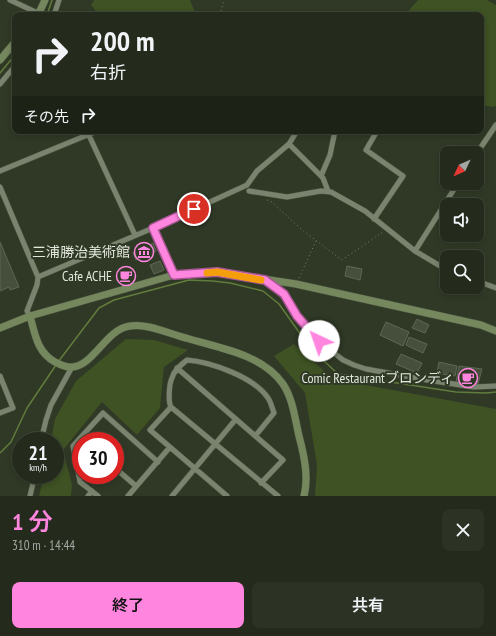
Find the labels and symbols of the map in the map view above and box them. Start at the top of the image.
north arrow [440,146,484,190]
pin [177,192,211,226]
museum icon: 三浦勝治美術館 [133,241,155,263]
place label: 三浦勝治美術館 [32,243,130,261]
cafe icon: Cafe ACHE [115,265,137,287]
place label: Cafe ACHE [62,267,112,285]
position arrow [298,320,340,362]
cafe icon: Comic Restaurantブロンディ [457,367,479,389]
place label: Comic Restaurantブロンディ [301,369,454,387]
speed limit sign: 30 [72,432,124,484]

